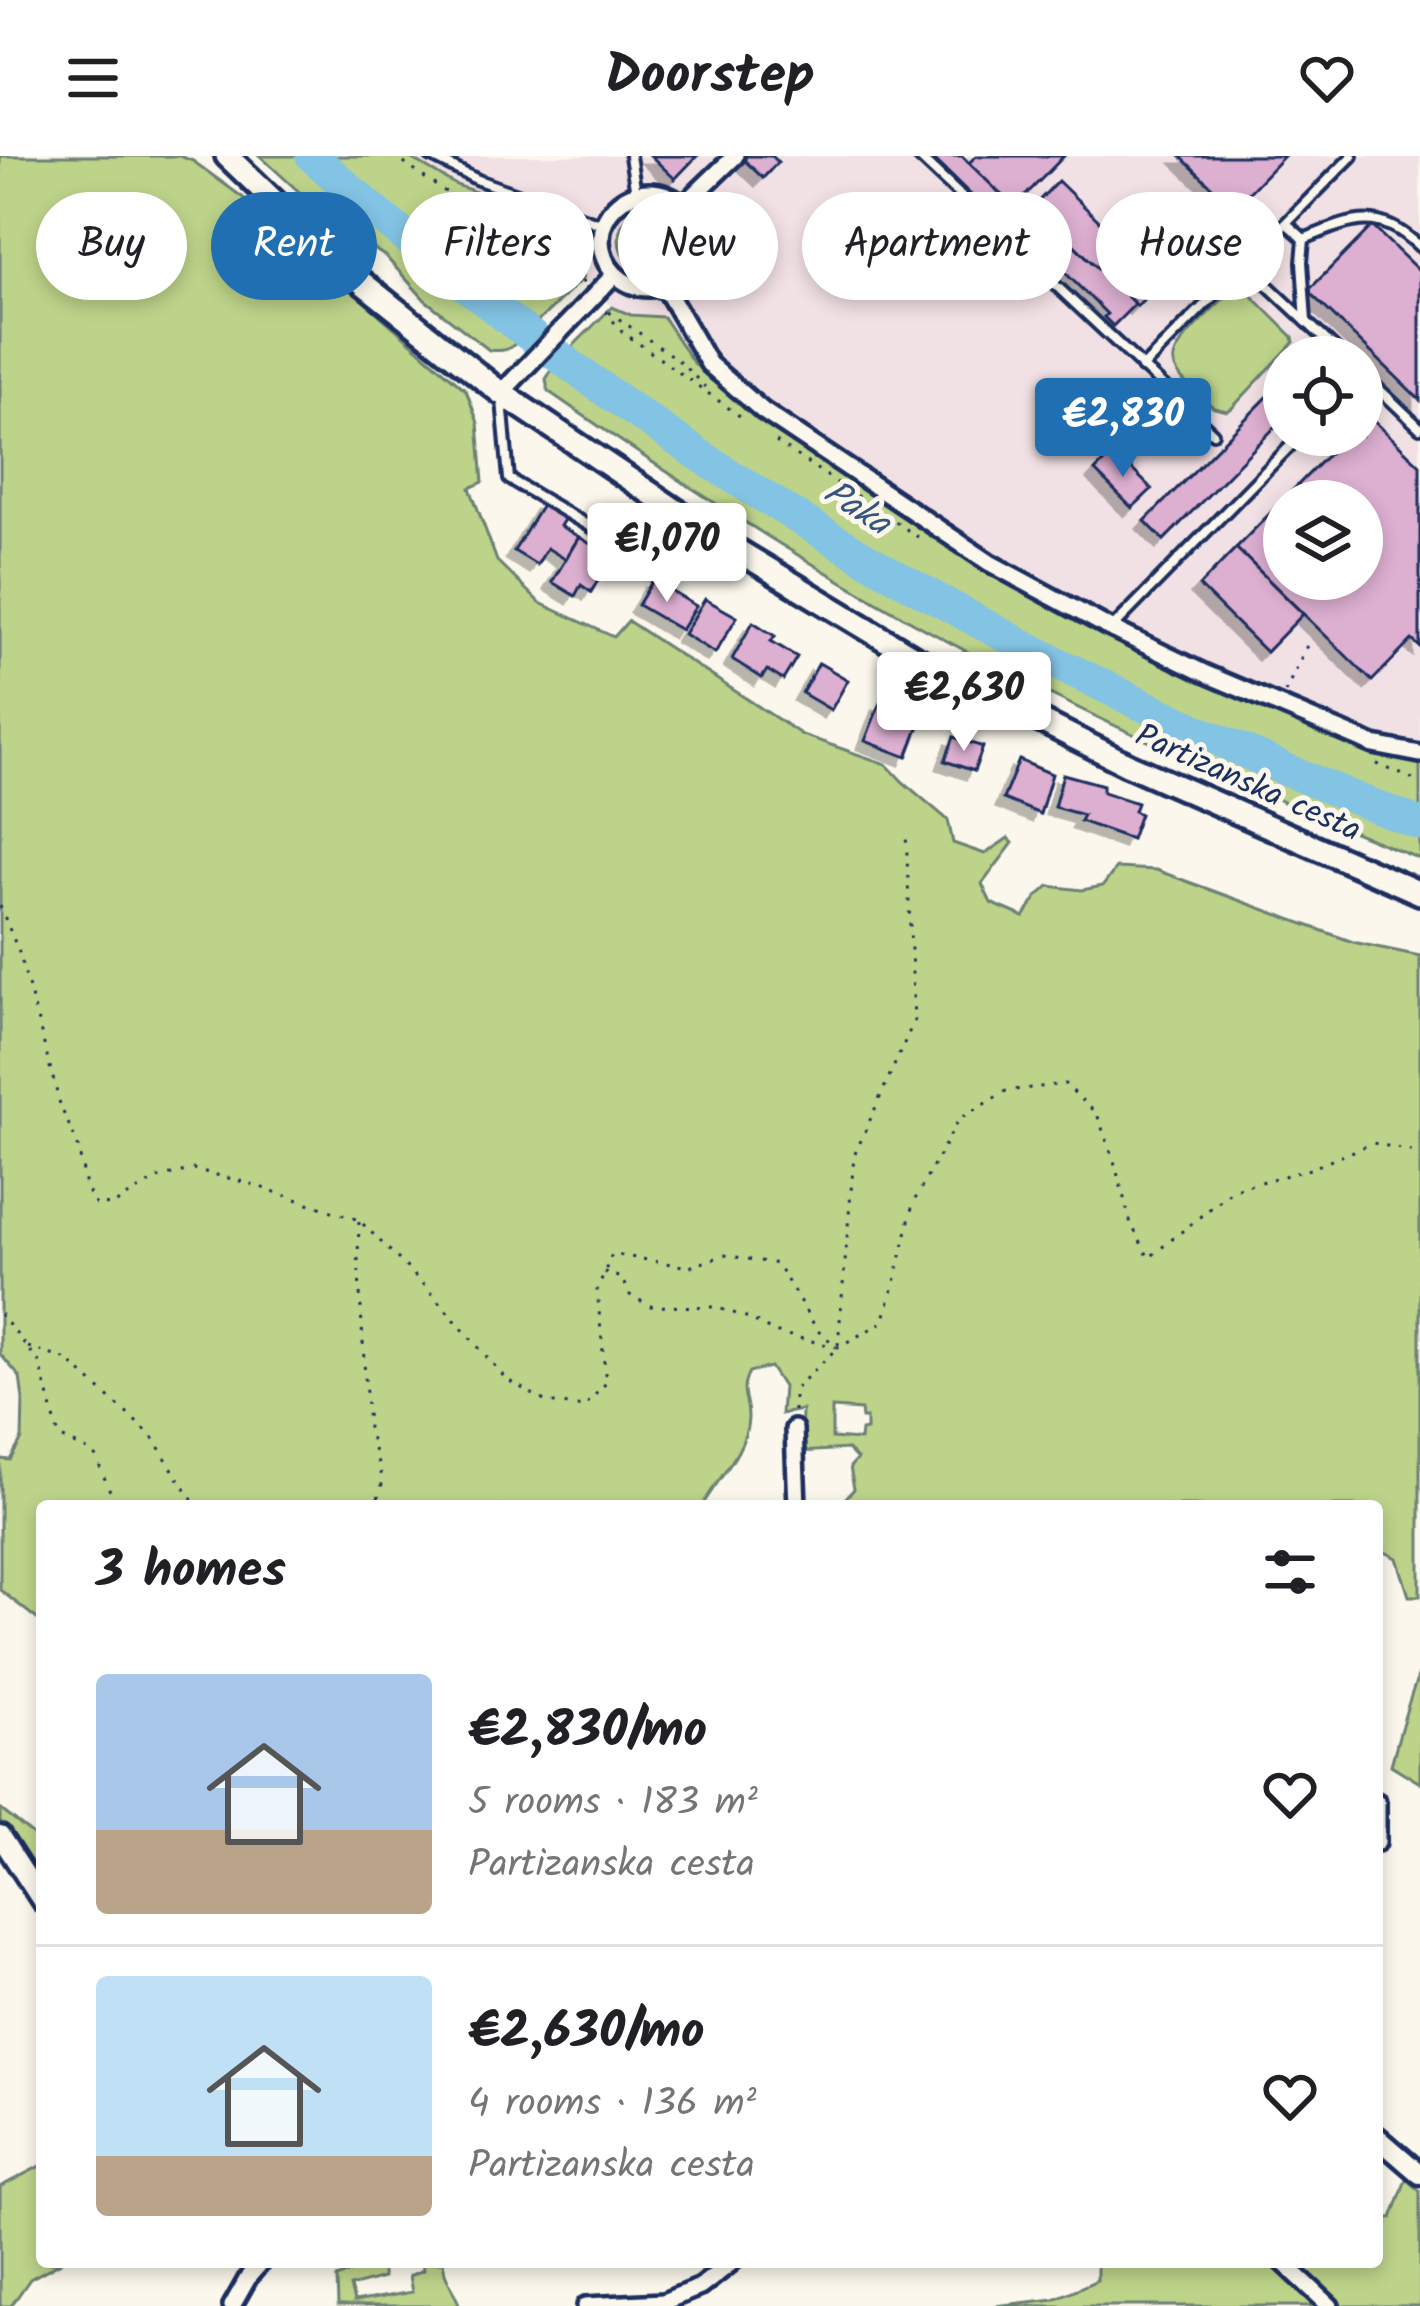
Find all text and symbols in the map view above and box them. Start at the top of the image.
text: Doorstep [605,35,815,121]
icon: menu [60,45,126,111]
icon: heart [1294,45,1360,111]
chip: Buy [36,192,187,300]
chip: Rent [211,192,377,300]
chip: Filters [401,192,594,300]
chip: New [618,192,778,300]
chip: Apartment [802,192,1072,300]
chip: House [1096,192,1284,300]
map controls [1263,336,1383,600]
button: locate [1263,336,1383,456]
pin: €2,830 [1025,378,1221,480]
text: €2,830 [1062,386,1184,448]
water label: Paka [811,466,903,553]
button: layers [1263,480,1383,600]
pin: €1,070 [569,503,765,605]
text: €1,070 [614,511,720,573]
pin: €2,630 [866,652,1062,754]
text: €2,630 [904,660,1024,722]
street label: Partizanska cesta [1126,711,1369,858]
text: 3 homes [96,1532,286,1613]
icon: filters [1257,1539,1323,1605]
text: €2,830/mo [468,1692,707,1773]
icon: home [192,1722,336,1866]
icon: heart [1257,1761,1323,1827]
text: 5 rooms · 183 m² [468,1773,758,1835]
text: Partizanska cesta [468,1835,755,1897]
text: €2,630/mo [468,1993,705,2074]
icon: home [192,2024,336,2168]
icon: heart [1257,2063,1323,2129]
text: 4 rooms · 136 m² [468,2074,756,2136]
text: Partizanska cesta [468,2136,755,2198]

